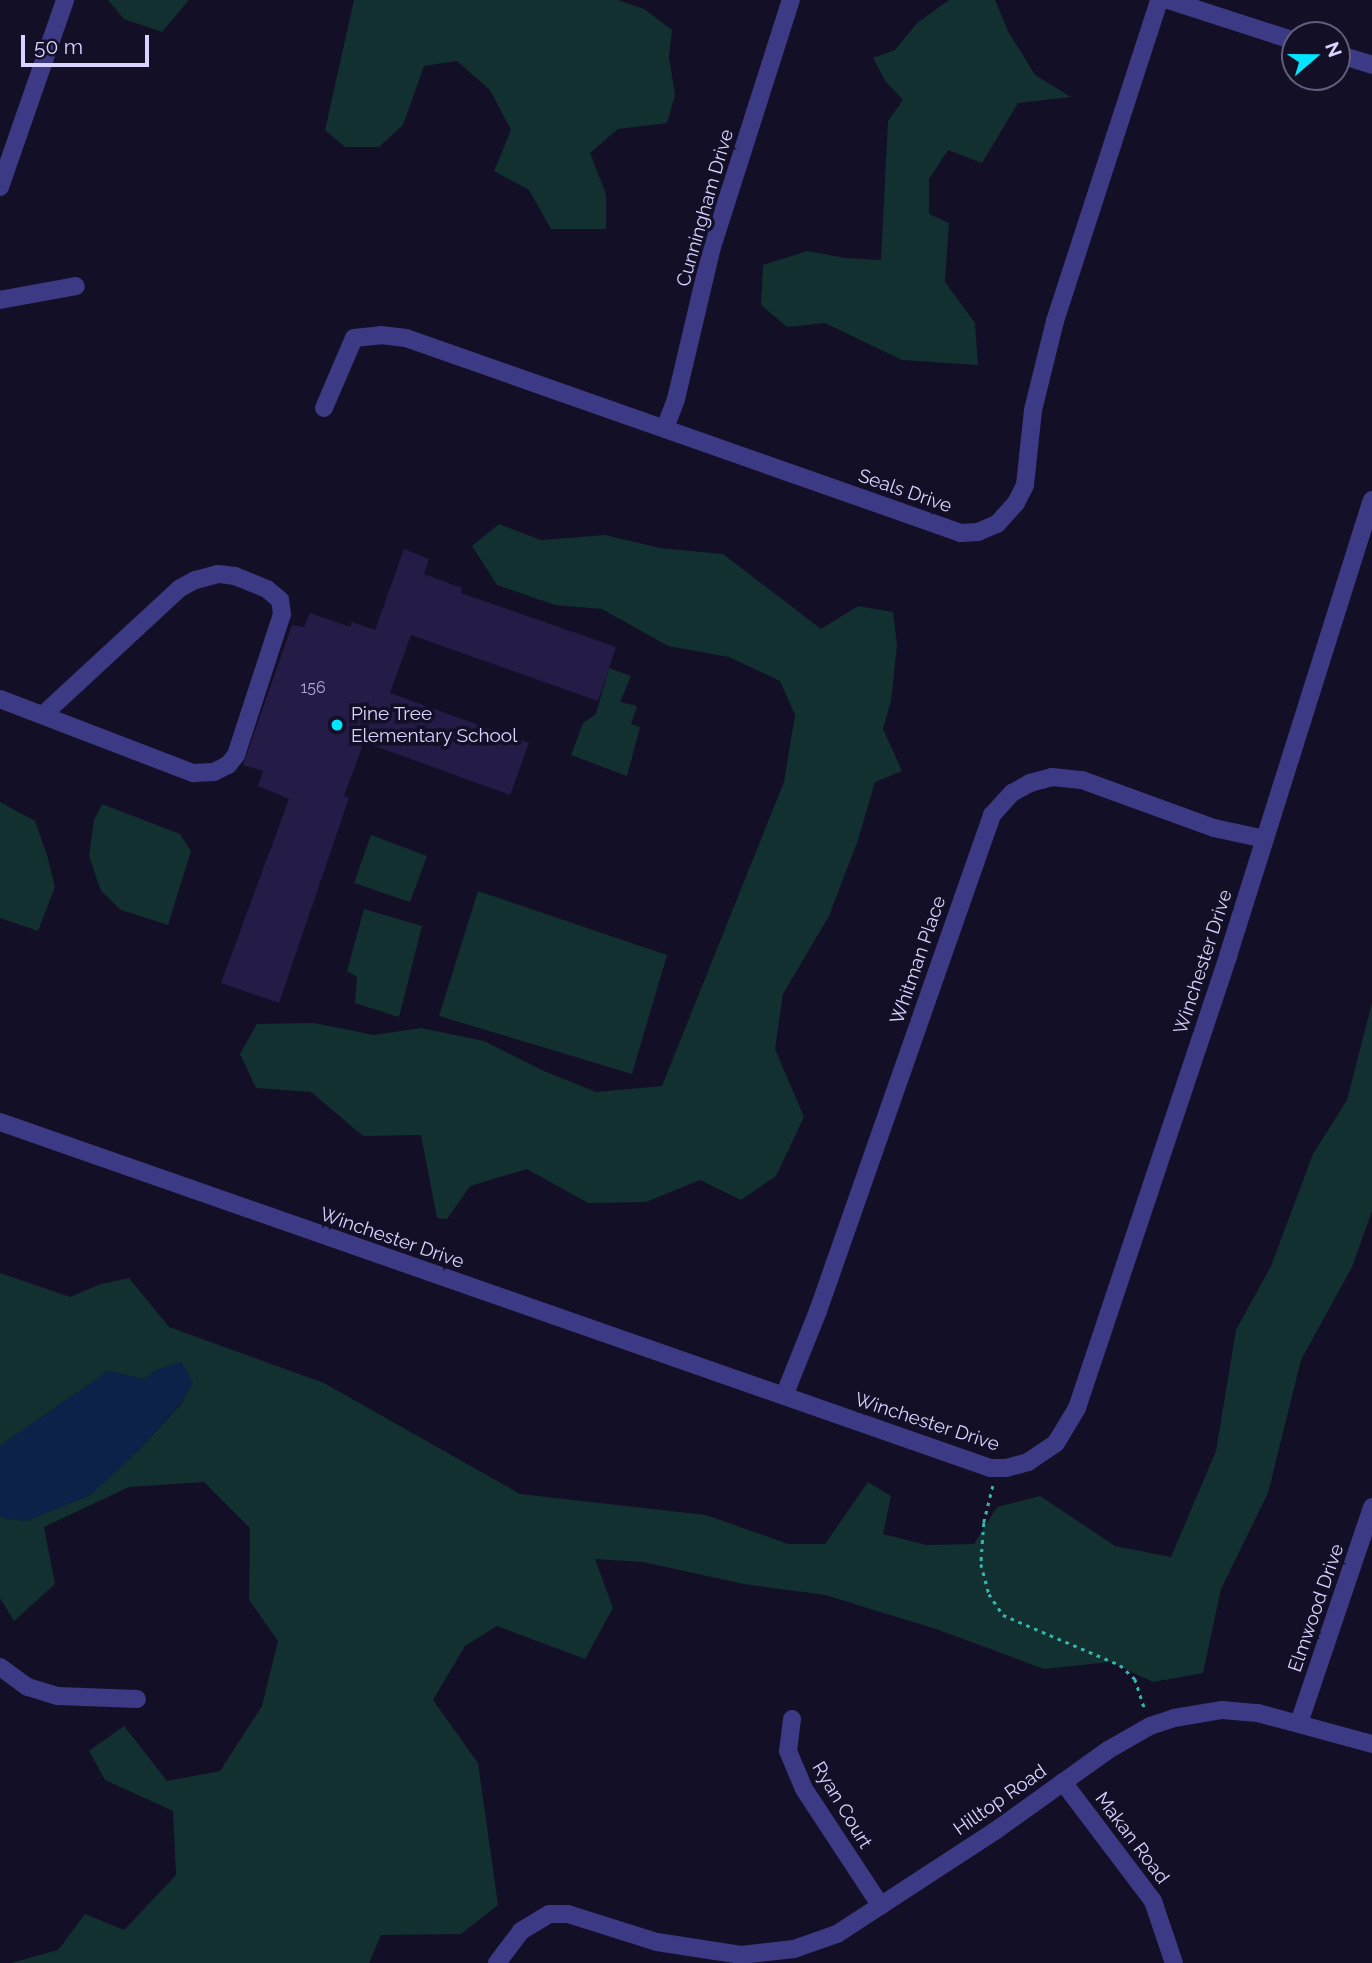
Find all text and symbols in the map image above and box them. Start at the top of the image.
scale bar [24,21,152,65]
north arrow [1281,21,1351,91]
text: 50 m [34,34,83,59]
text: N [1321,39,1347,60]
street label: Cunningham Drive [672,127,738,289]
street label: Seals Drive [855,464,955,518]
house number: 156 [300,678,326,698]
place label: Pine Tree Elementary School [351,703,518,747]
marker: Pine Tree Elementary School [329,717,345,733]
street label: Winchester Drive [1169,887,1237,1037]
street label: Whitman Place [885,893,951,1027]
street label: Winchester Drive [317,1203,467,1273]
street label: Winchester Drive [852,1388,1002,1456]
street label: Elmwood Drive [1283,1541,1349,1675]
street label: Ryan Court [807,1757,877,1853]
street label: Hilltop Road [949,1760,1051,1840]
street label: Makan Road [1090,1788,1174,1888]

